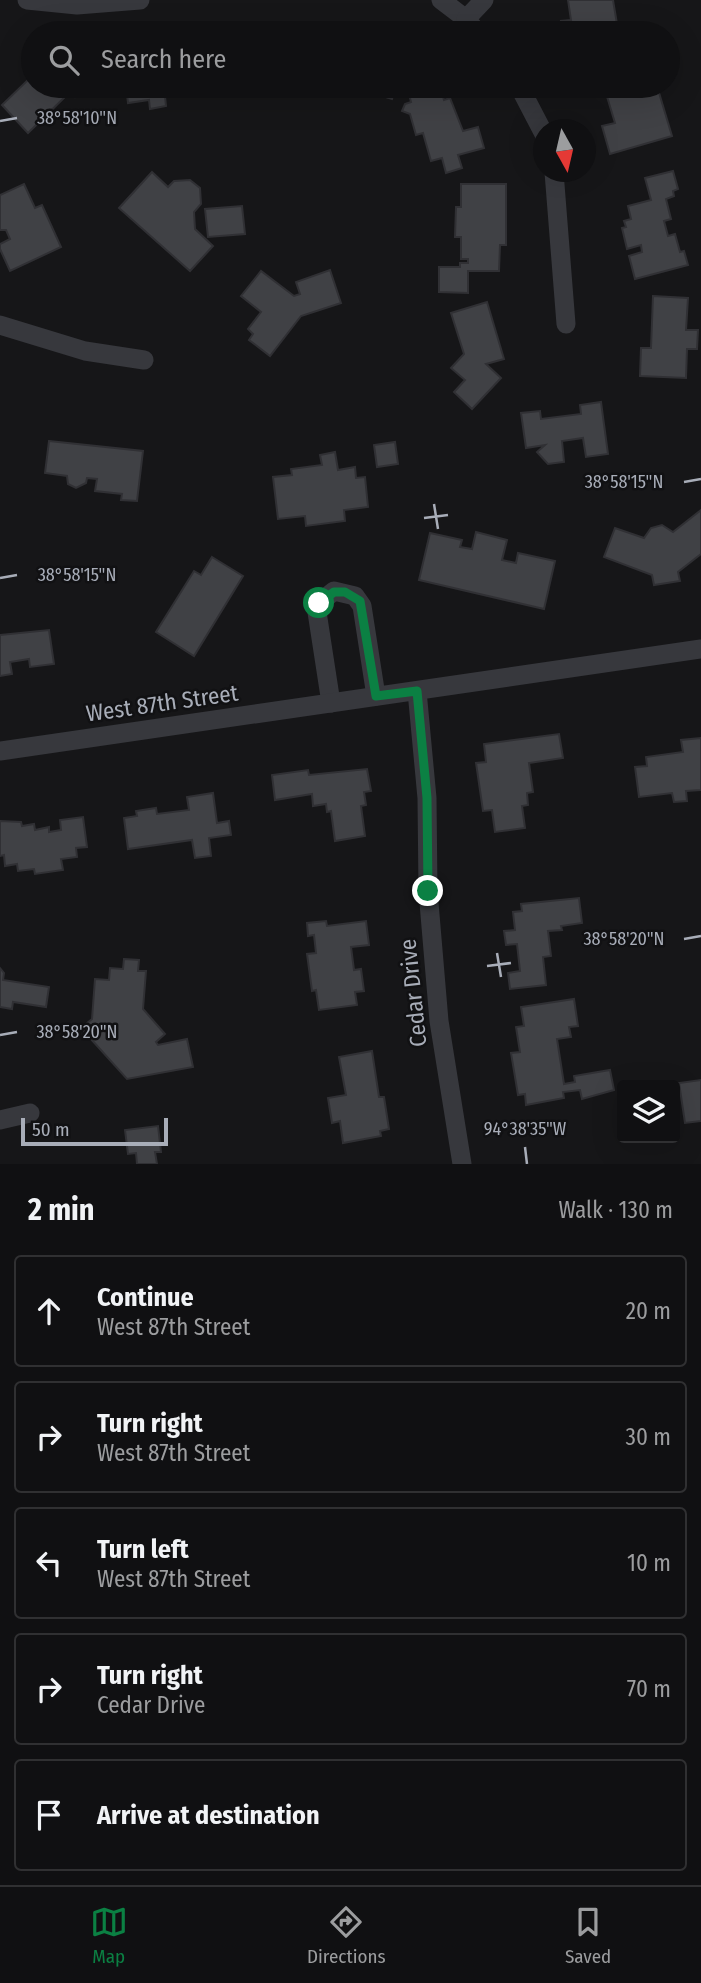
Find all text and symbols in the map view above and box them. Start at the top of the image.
search box [21,21,680,98]
icon: search [45,41,83,79]
text: Search here [101,44,226,75]
text: 38°58'10"N [37,107,117,129]
north arrow [533,119,596,182]
text: 38°58'15"N [585,471,663,493]
text: 38°58'15"N [38,564,116,586]
route start [303,587,334,618]
street label: West 87th Street [84,678,240,728]
route end [412,875,443,906]
text: 38°58'20"N [583,928,665,950]
street label: Cedar Drive [393,938,433,1048]
text: 38°58'20"N [36,1021,118,1043]
map controls [617,1080,680,1143]
button: layers [617,1080,680,1143]
scale bar [21,1115,168,1147]
text: 50 m [32,1118,70,1141]
text: 94°38'35"W [484,1118,567,1140]
text: 2 min [28,1192,95,1228]
text: Walk · 130 m [559,1196,673,1224]
text: Continue [97,1282,194,1313]
icon: ahead [30,1292,68,1330]
text: 20 m [626,1297,671,1325]
text: West 87th Street [97,1313,250,1341]
text: Turn right [97,1408,203,1439]
icon: right [30,1418,68,1456]
text: 30 m [626,1423,671,1451]
text: West 87th Street [97,1439,250,1467]
text: Turn left [97,1534,189,1565]
icon: left [30,1544,68,1582]
text: 10 m [627,1549,671,1577]
text: West 87th Street [97,1565,250,1593]
text: Turn right [97,1660,203,1691]
icon: right [30,1670,68,1708]
text: 70 m [627,1675,671,1703]
text: Cedar Drive [97,1691,205,1719]
icon: arrive [30,1796,68,1834]
text: Arrive at destination [97,1800,320,1831]
tab: Map [90,1903,128,1968]
tab: Directions [307,1903,386,1968]
tab: Saved [565,1903,611,1968]

